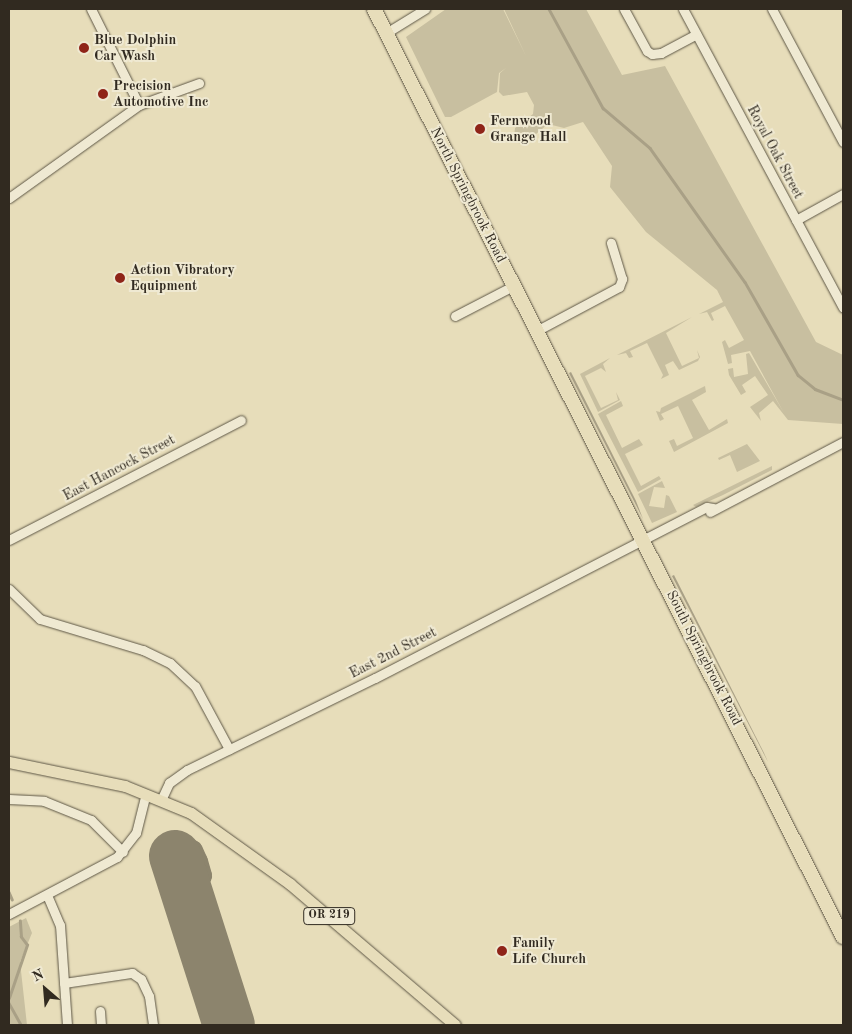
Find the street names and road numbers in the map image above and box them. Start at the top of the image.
street label: Royal Oak Street [743,102,807,202]
street label: North Springbrook Road [427,125,509,265]
street label: East Hancock Street [60,431,178,505]
street label: South Springbrook Road [663,588,745,728]
street label: East 2nd Street [347,624,439,682]
road number: OR 219 [303,906,355,926]

